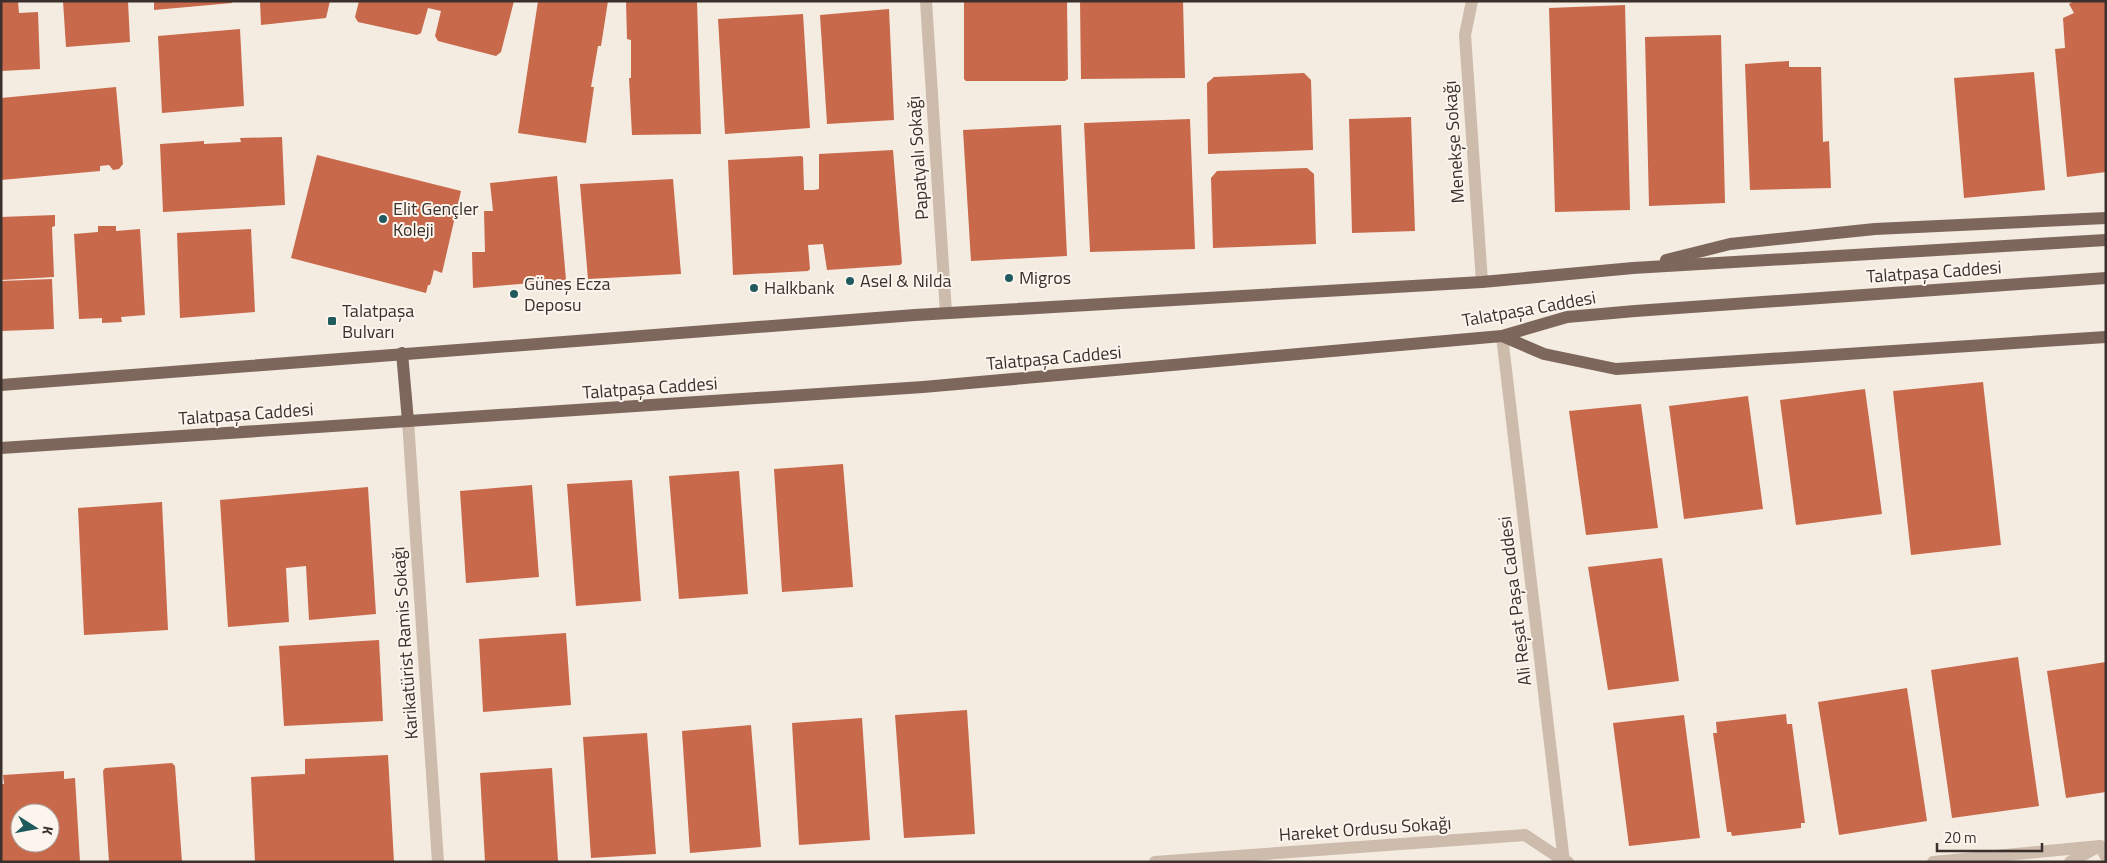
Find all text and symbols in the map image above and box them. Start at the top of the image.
street label: Menekşe Sokağı [1436,80,1471,204]
street label: Papatyalı Sokağı [900,95,935,221]
place label: Elit Gençler Koleji [393,195,479,243]
marker: Elit Gençler Koleji [377,213,389,225]
street label: Talatpaşa Caddesi [1865,253,2002,290]
place label: Migros [1019,264,1071,291]
place label: Asel & Nilda [860,267,951,294]
place label: Güneş Ecza Deposu [524,270,611,318]
marker: Migros [1003,272,1015,284]
place label: Halkbank [764,274,835,301]
marker: Asel & Nilda [844,275,856,287]
marker: Halkbank [748,282,760,294]
street label: Talatpaşa Caddesi [1460,283,1598,334]
marker: Güneş Ecza Deposu [508,288,520,300]
place label: Talatpaşa Bulvarı [342,297,414,345]
marker: Talatpaşa Bulvarı [326,315,338,327]
street label: Talatpaşa Caddesi [985,338,1123,377]
street label: Talatpaşa Caddesi [581,369,718,406]
street label: Talatpaşa Caddesi [177,395,314,432]
street label: Ali Reşat Paşa Caddesi [1491,515,1538,687]
street label: Karikatürist Ramis Sokağı [384,546,425,740]
north arrow [10,803,60,853]
street label: Hareket Ordusu Sokağı [1278,809,1452,848]
scale bar [1937,820,2042,852]
text: K [37,824,59,837]
text: 20 m [1944,826,1977,849]

